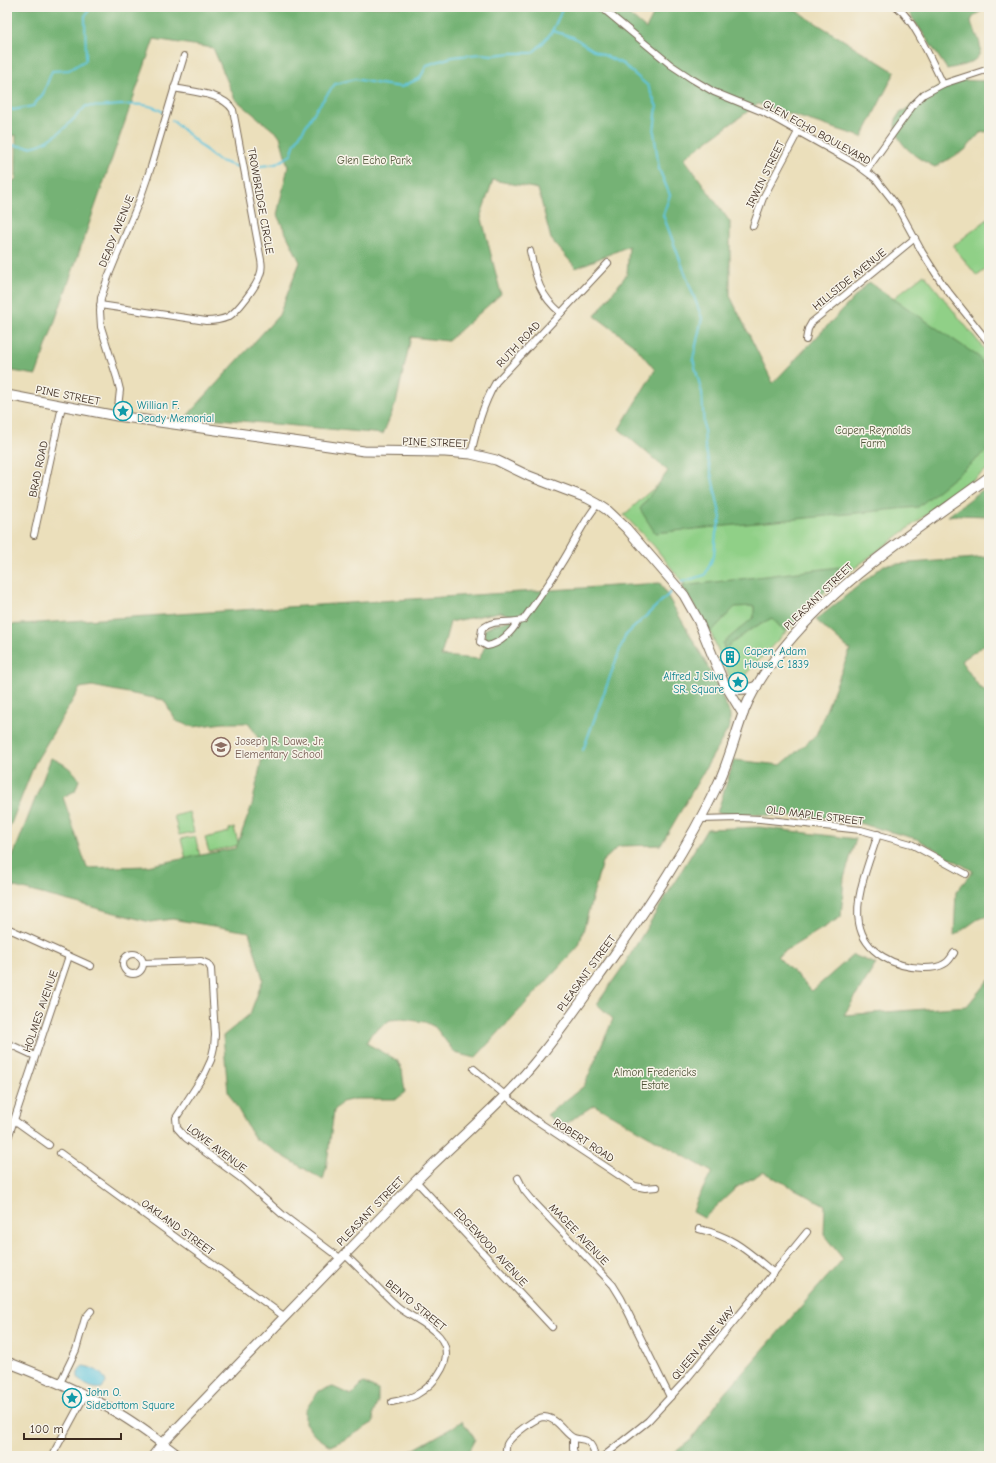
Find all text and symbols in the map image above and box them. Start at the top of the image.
street label: GLEN ECHO BOULEVARD [760,97,873,168]
street label: IRWIN STREET [744,138,787,210]
street label: TROWBRIDGE CIRCLE [245,147,276,256]
park label: Glen Echo Park [337,154,412,167]
street label: DEADY AVENUE [96,193,137,269]
street label: HILLSIDE AVENUE [810,246,889,313]
street label: RUTH ROAD [494,318,543,370]
street label: PINE STREET [35,383,101,408]
place label: Willian F. Deady Memorial [137,399,214,425]
place icon: Willian F. Deady Memorial [112,400,134,422]
park label: Capen-Reynolds Farm [835,424,911,450]
street label: PINE STREET [402,435,468,450]
street label: BRAD ROAD [26,440,51,498]
street label: PLEASANT STREET [781,560,856,633]
place label: Capen, Adam House C 1839 [744,645,809,671]
building icon: Capen, Adam House C 1839 [719,646,741,668]
place label: Alfred J Silva SR. Square [663,670,724,696]
place icon: Alfred J Silva SR. Square [727,671,749,693]
place label: Joseph R. Dawe, Jr. Elementary School [235,735,323,761]
school or university icon: Joseph R. Dawe, Jr. Elementary School [210,736,232,758]
street label: OLD MAPLE STREET [765,803,865,828]
street label: PLEASANT STREET [554,932,619,1014]
street label: HOLMES AVENUE [20,968,61,1054]
park label: Almon Fredericks Estate [614,1066,697,1092]
street label: ROBERT ROAD [551,1116,617,1165]
street label: LOWE AVENUE [184,1122,250,1175]
street label: PLEASANT STREET [334,1174,407,1249]
street label: OAKLAND STREET [139,1197,217,1258]
street label: MAGEE AVENUE [546,1201,611,1268]
street label: EDGEWOOD AVENUE [451,1206,530,1289]
street label: BENTO STREET [383,1277,449,1334]
street label: QUEEN ANNE WAY [669,1304,738,1383]
place label: John O. Sidebottom Square [86,1386,175,1412]
place icon: John O. Sidebottom Square [61,1387,83,1409]
scale bar [24,1415,121,1441]
text: 100 m [30,1422,63,1436]

